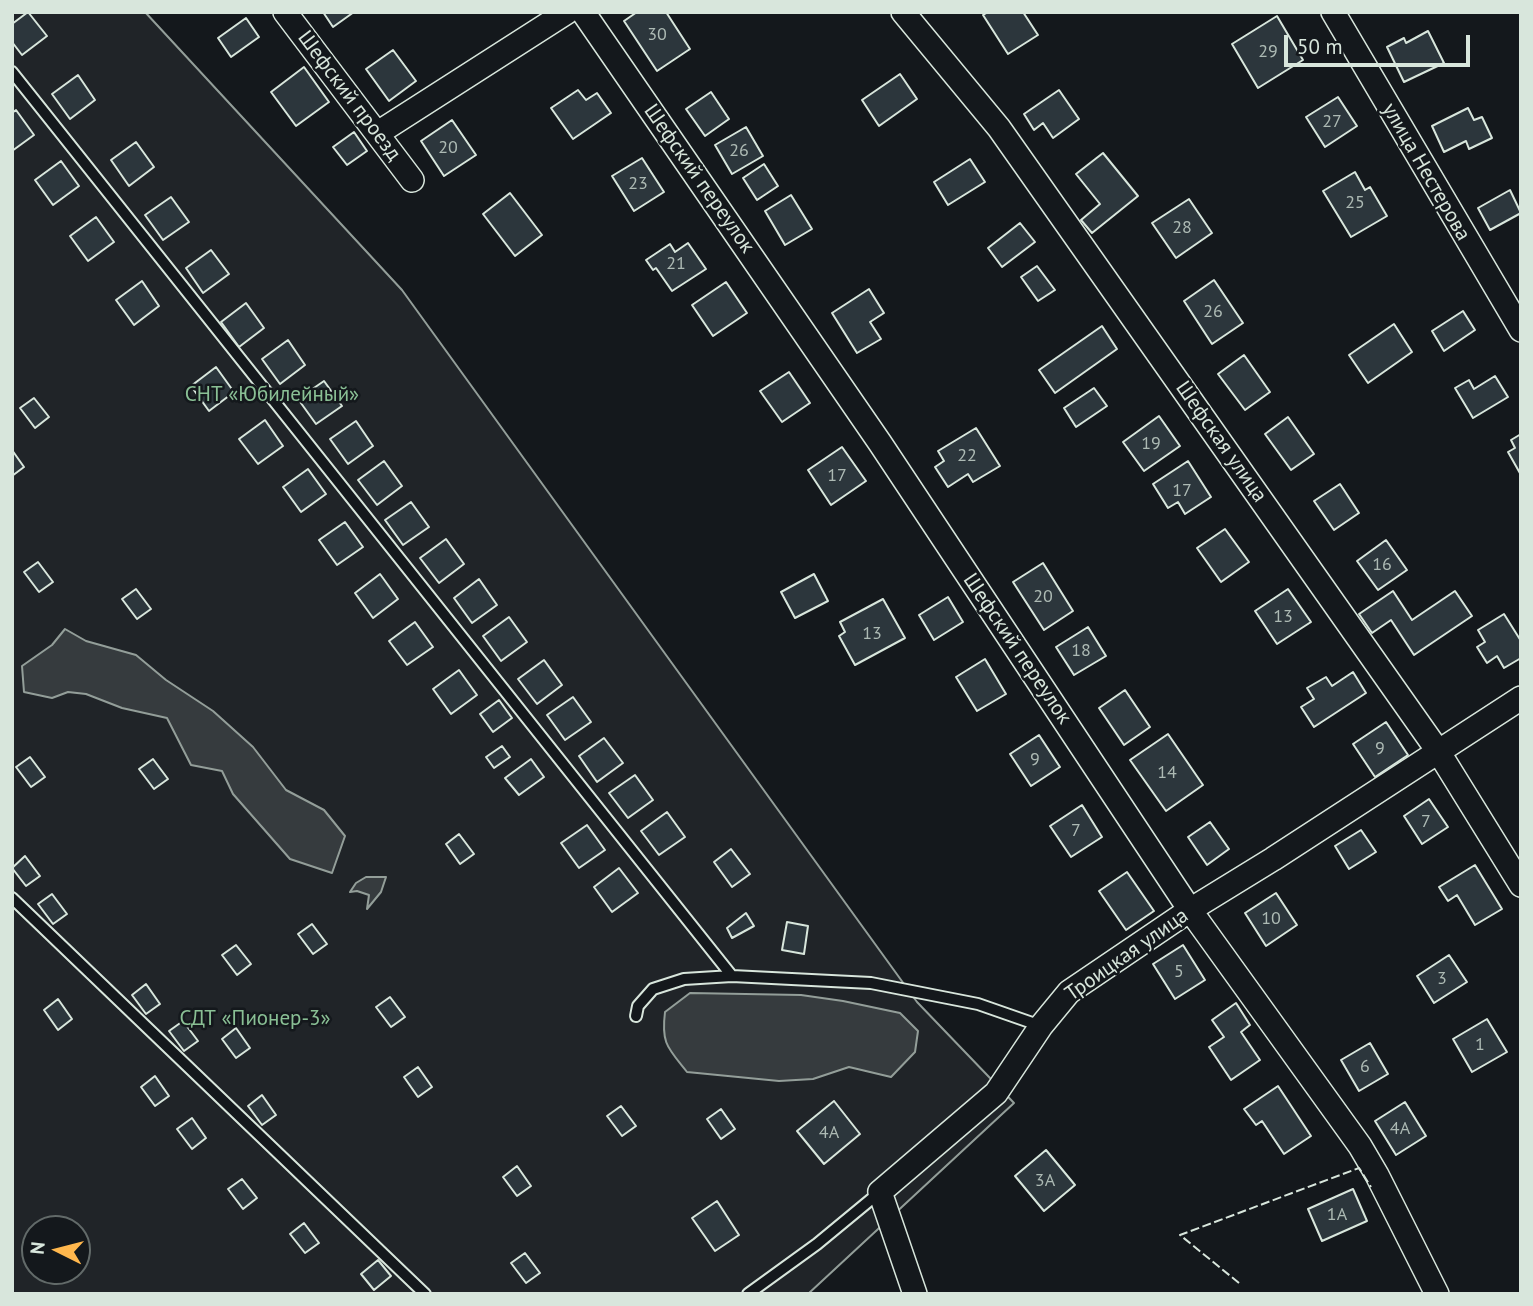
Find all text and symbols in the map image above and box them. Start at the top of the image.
scale bar [1288,21,1474,65]
house number: 30 [647,24,667,46]
street label: Шефский проезд [292,26,406,166]
text: 50 m [1297,33,1343,60]
house number: 29 [1258,41,1278,63]
street label: улица Нестерова [1376,99,1476,245]
street label: Шефский переулок [638,100,760,258]
house number: 27 [1322,111,1342,133]
house number: 20 [438,137,458,159]
house number: 26 [729,140,749,162]
house number: 23 [628,173,648,195]
house number: 25 [1345,192,1365,214]
house number: 28 [1172,217,1192,239]
house number: 21 [666,253,686,275]
house number: 26 [1203,301,1223,323]
street label: Шефская улица [1170,377,1272,507]
park label: СНТ «Юбилейный» [185,382,359,408]
house number: 19 [1141,433,1161,455]
house number: 22 [957,445,977,467]
house number: 17 [827,465,847,487]
house number: 17 [1172,480,1192,502]
house number: 16 [1372,554,1392,576]
street label: Шефский переулок [957,569,1077,729]
house number: 20 [1033,586,1053,608]
house number: 13 [1273,606,1293,628]
house number: 13 [862,623,882,645]
house number: 18 [1071,640,1091,662]
house number: 9 [1375,738,1385,760]
house number: 9 [1030,749,1040,771]
house number: 14 [1157,762,1177,784]
house number: 7 [1421,811,1431,833]
house number: 7 [1071,820,1081,842]
street label: Троицкая улица [1061,903,1193,1007]
house number: 10 [1261,908,1281,930]
house number: 5 [1174,961,1184,983]
house number: 3 [1437,968,1447,990]
park label: СДТ «Пионер-3» [179,1006,331,1032]
house number: 1 [1475,1034,1485,1056]
house number: 6 [1360,1056,1370,1078]
house number: 4А [1390,1118,1410,1140]
house number: 4А [819,1122,839,1144]
house number: 3А [1035,1170,1055,1192]
house number: 1А [1327,1204,1347,1226]
north arrow [21,1215,91,1285]
text: N [25,1241,50,1255]

